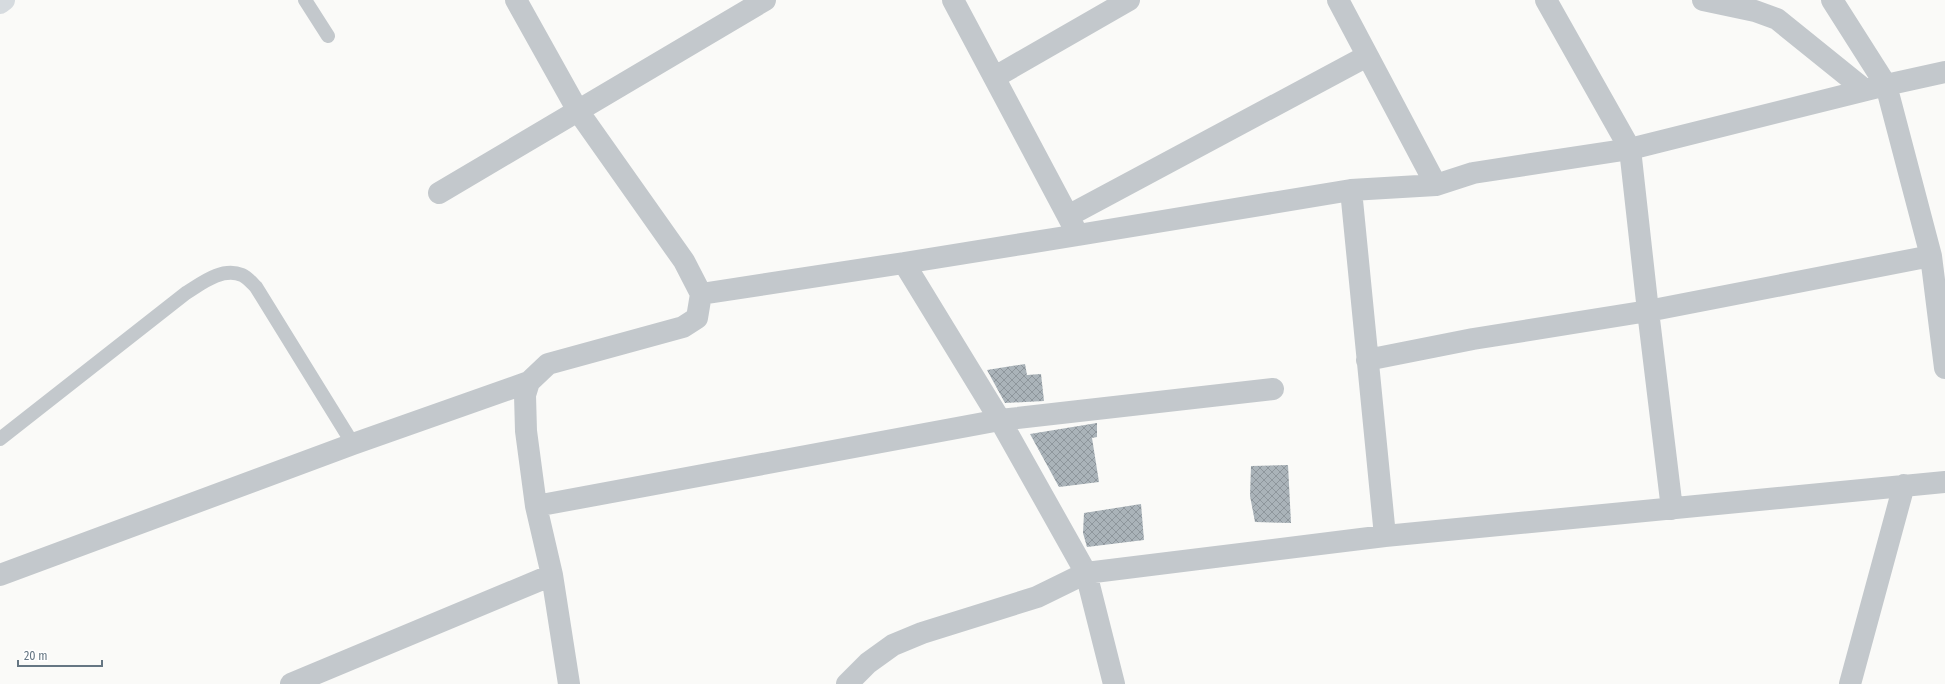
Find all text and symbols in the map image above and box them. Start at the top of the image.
scale bar [18,642,102,668]
text: 20 m [24,649,48,663]

